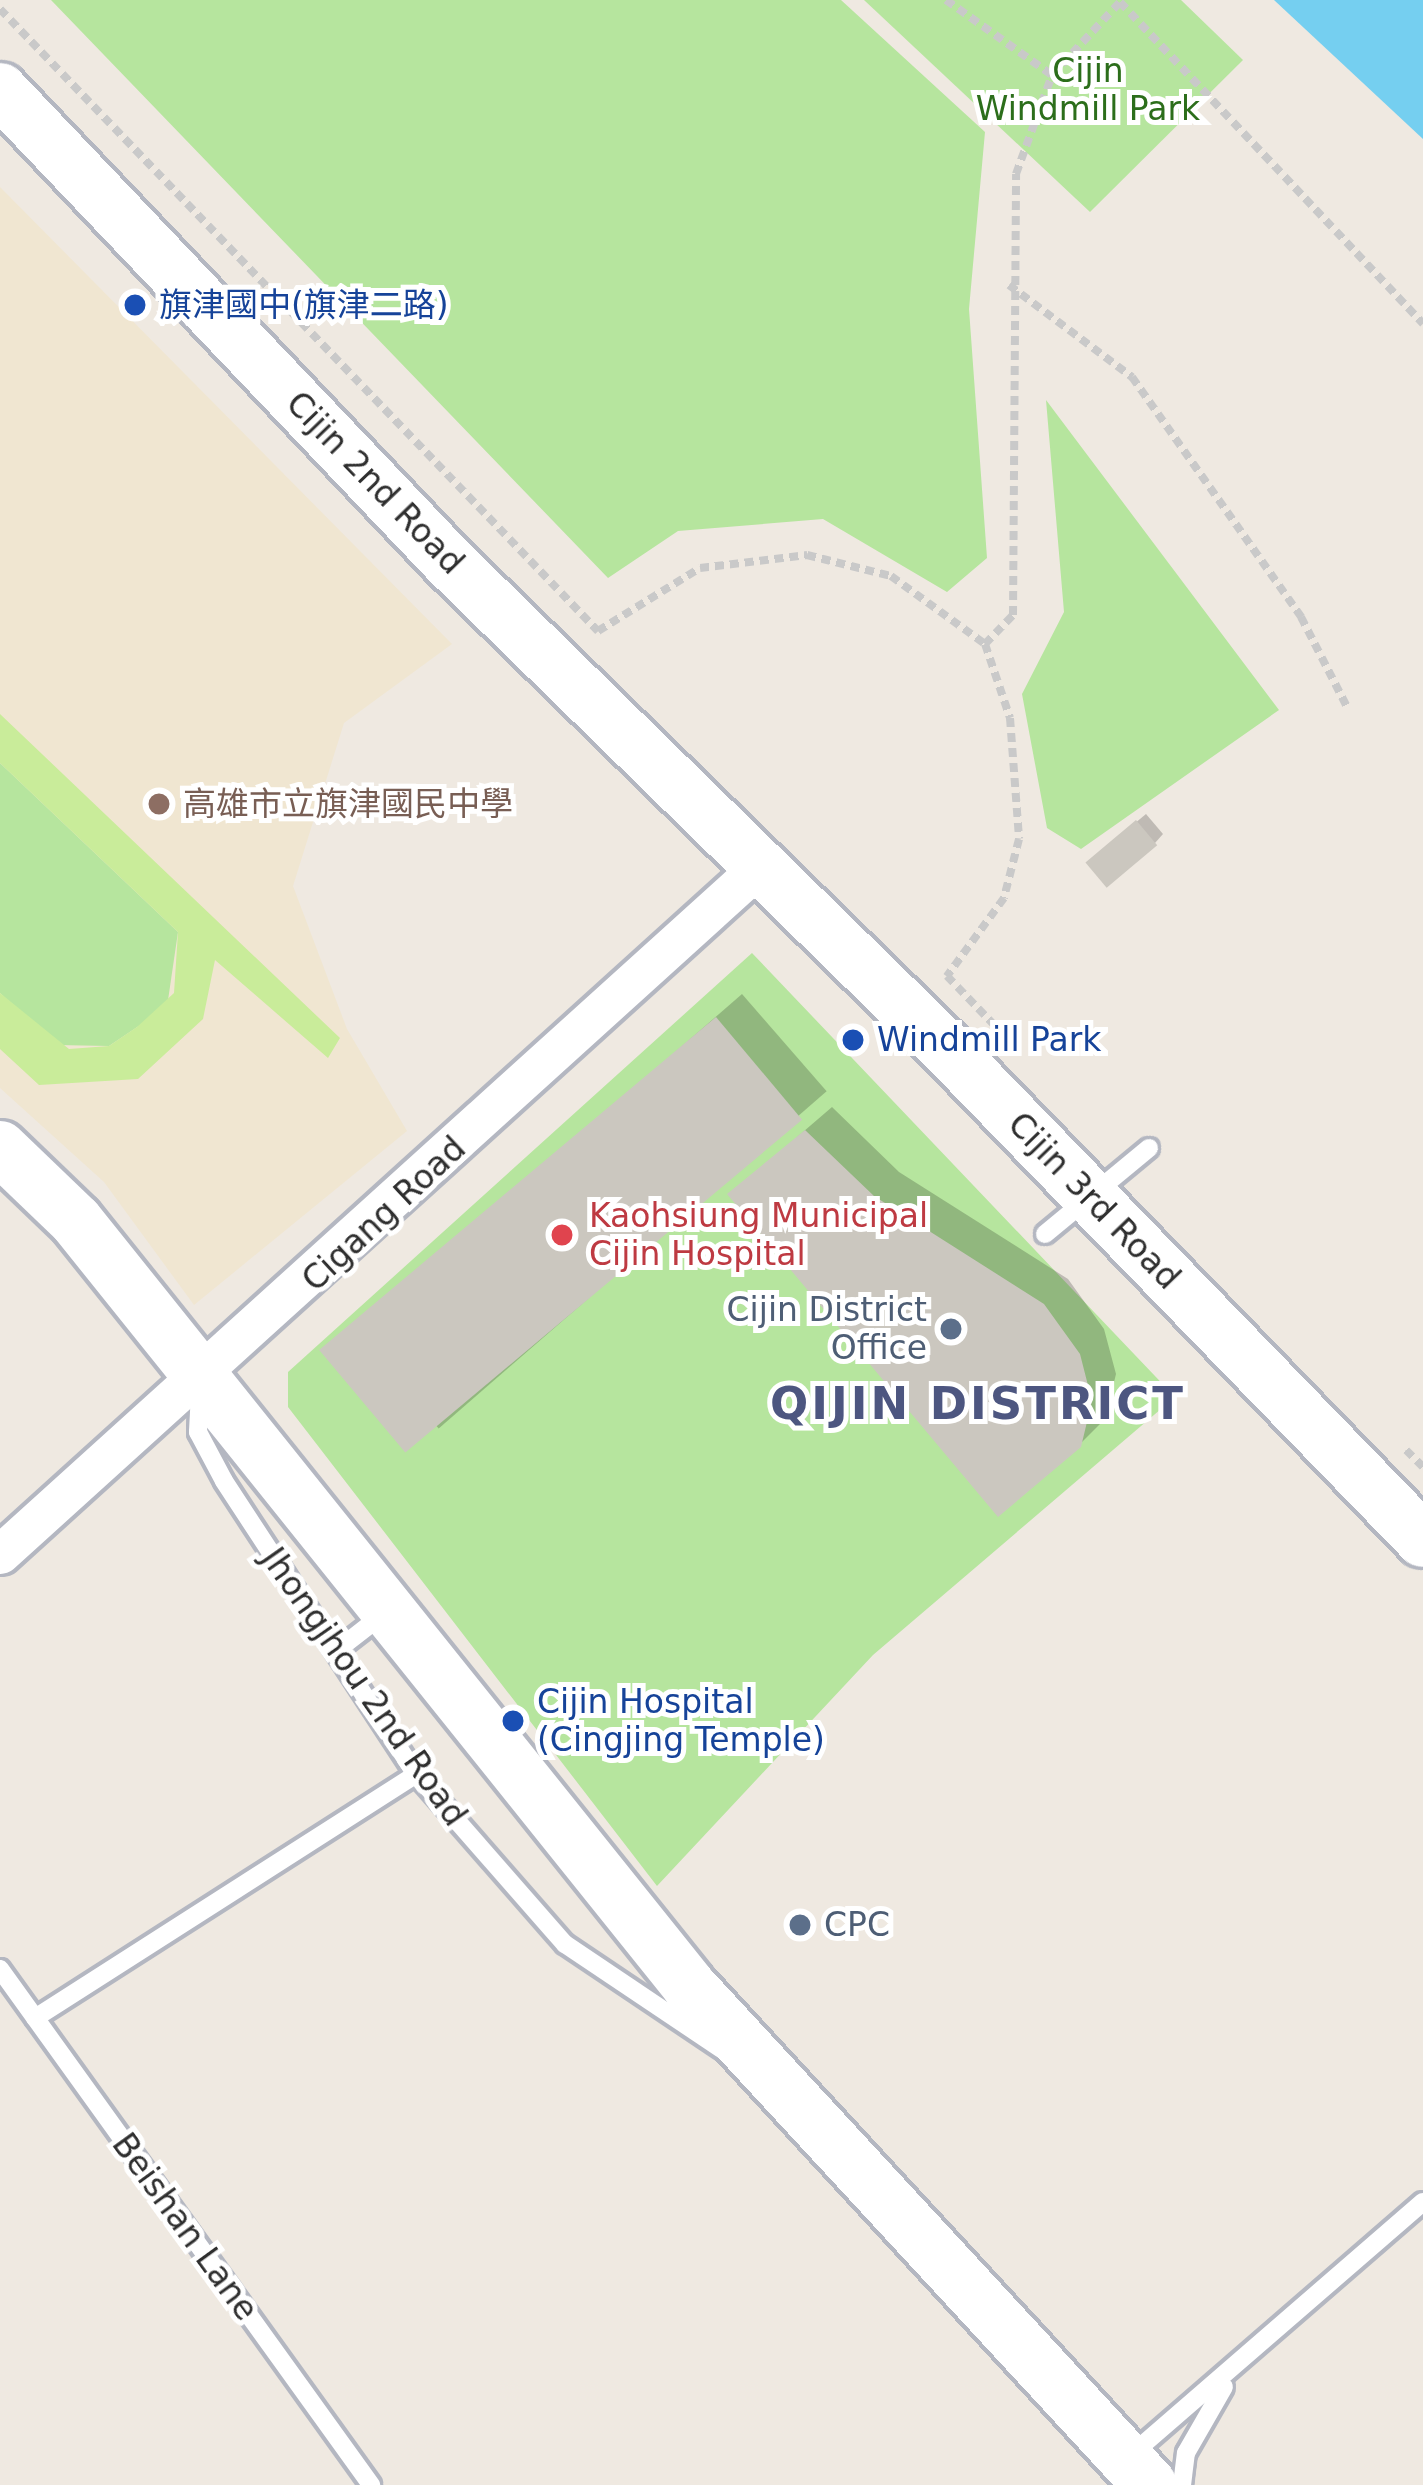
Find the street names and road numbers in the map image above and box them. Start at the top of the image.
street label: Cijin 2nd Road [278,384,472,582]
street label: Cijin 3rd Road [1000,1104,1188,1298]
street label: Cigang Road [294,1128,474,1300]
street label: Jhongjhou 2nd Road [253,1540,475,1834]
street label: Beishan Lane [104,2126,266,2328]

